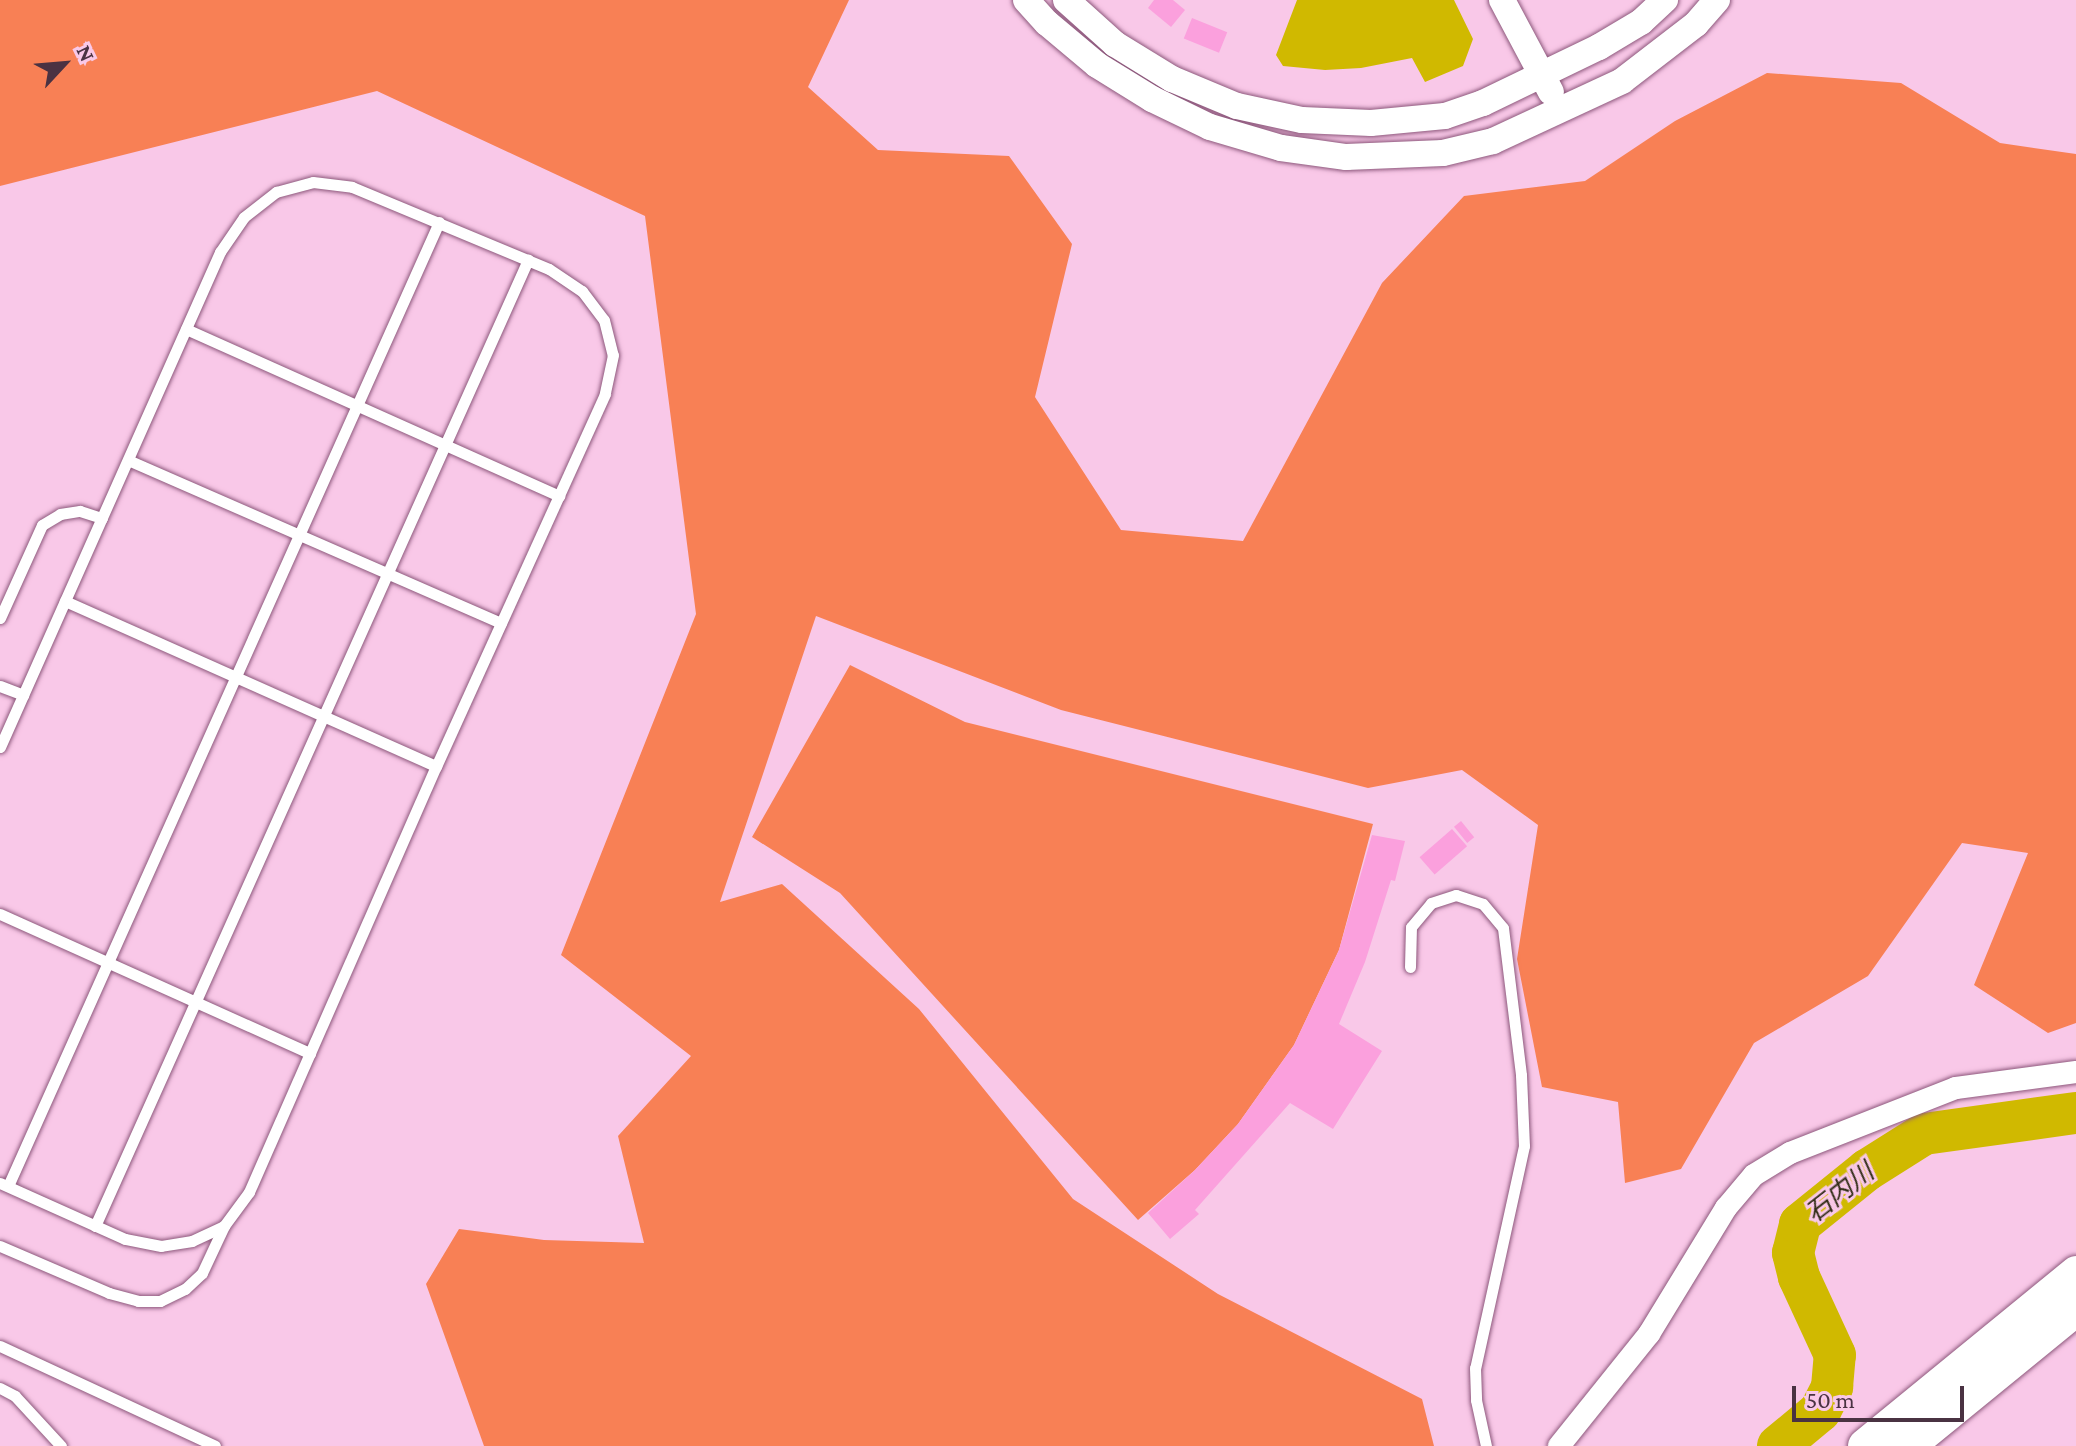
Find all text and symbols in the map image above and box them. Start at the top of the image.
north arrow [24,24,104,104]
text: N [71,41,101,65]
water label: 石内川 [1800,1157,1880,1229]
scale bar [1796,1370,1968,1420]
text: 50 m [1806,1386,1855,1413]

